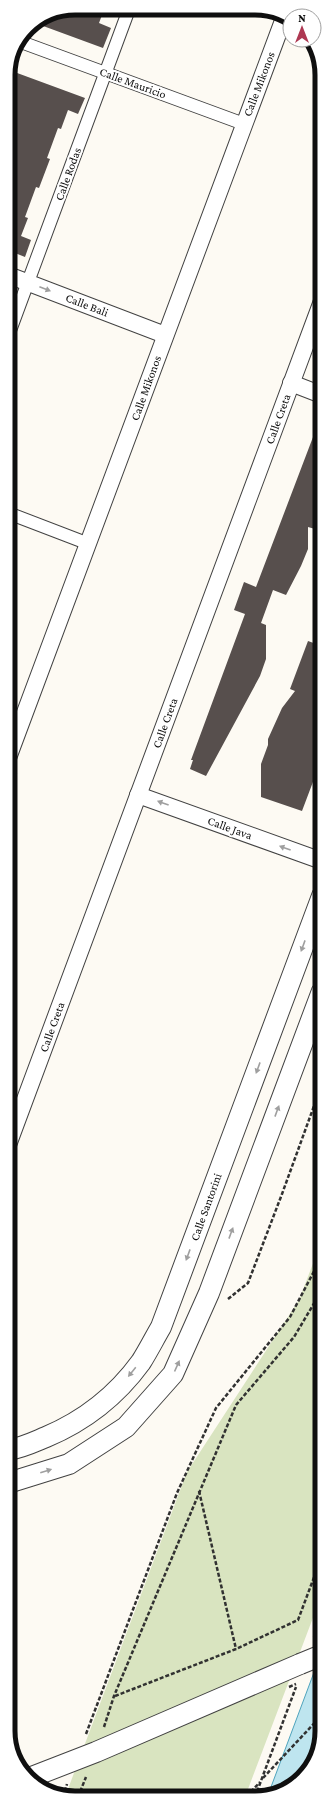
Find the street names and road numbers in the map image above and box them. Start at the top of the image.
street label: Calle Mikonos [240,49,278,118]
street label: Calle Mauricio [98,64,168,102]
street label: Calle Rodas [52,145,84,202]
street label: Calle Bali [64,290,110,320]
street label: Calle Mikonos [128,353,164,422]
street label: Calle Creta [262,392,294,446]
street label: Calle Creta [149,696,181,750]
street label: Calle Java [206,813,255,843]
street label: Calle Creta [36,1000,68,1054]
street label: Calle Santorini [187,1171,225,1243]

